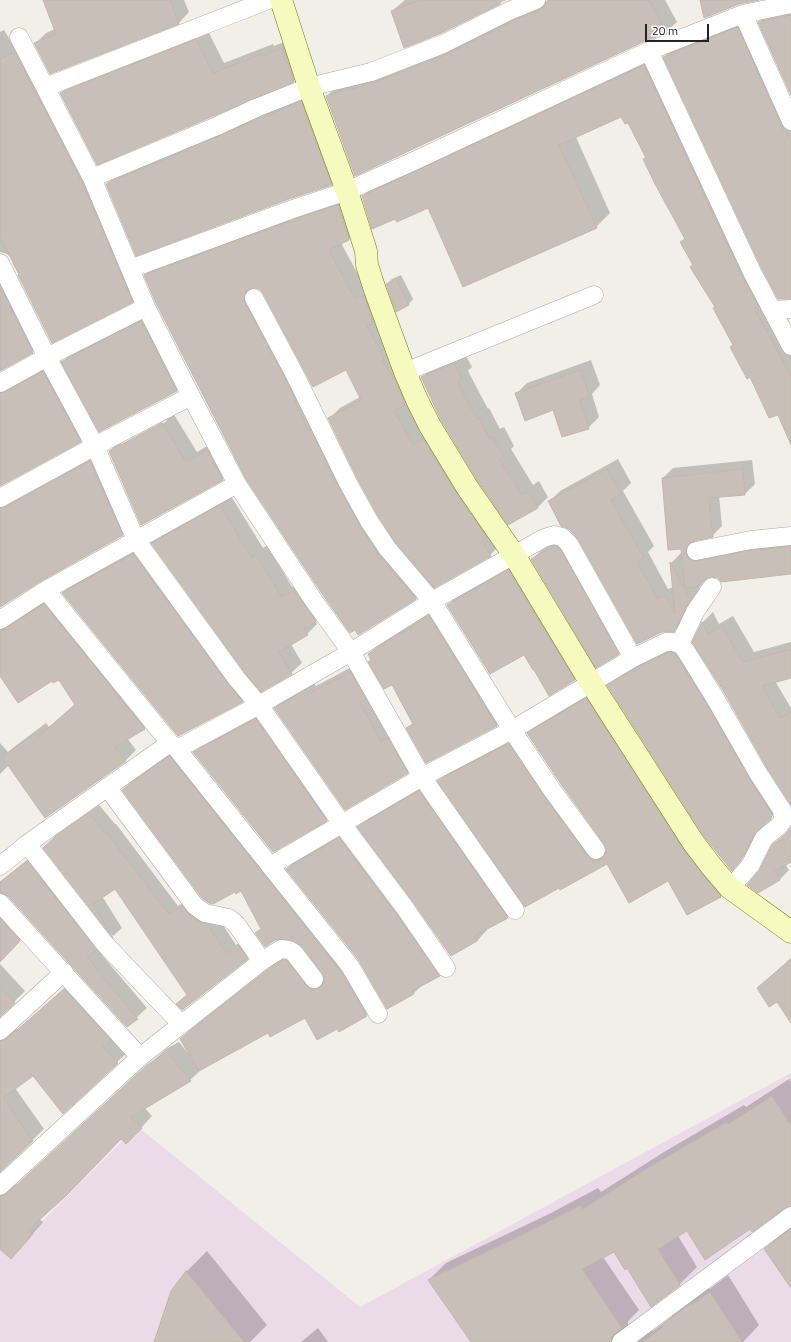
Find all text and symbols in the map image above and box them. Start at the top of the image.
scale bar [647,16,711,42]
text: 20 m [652,21,678,40]

